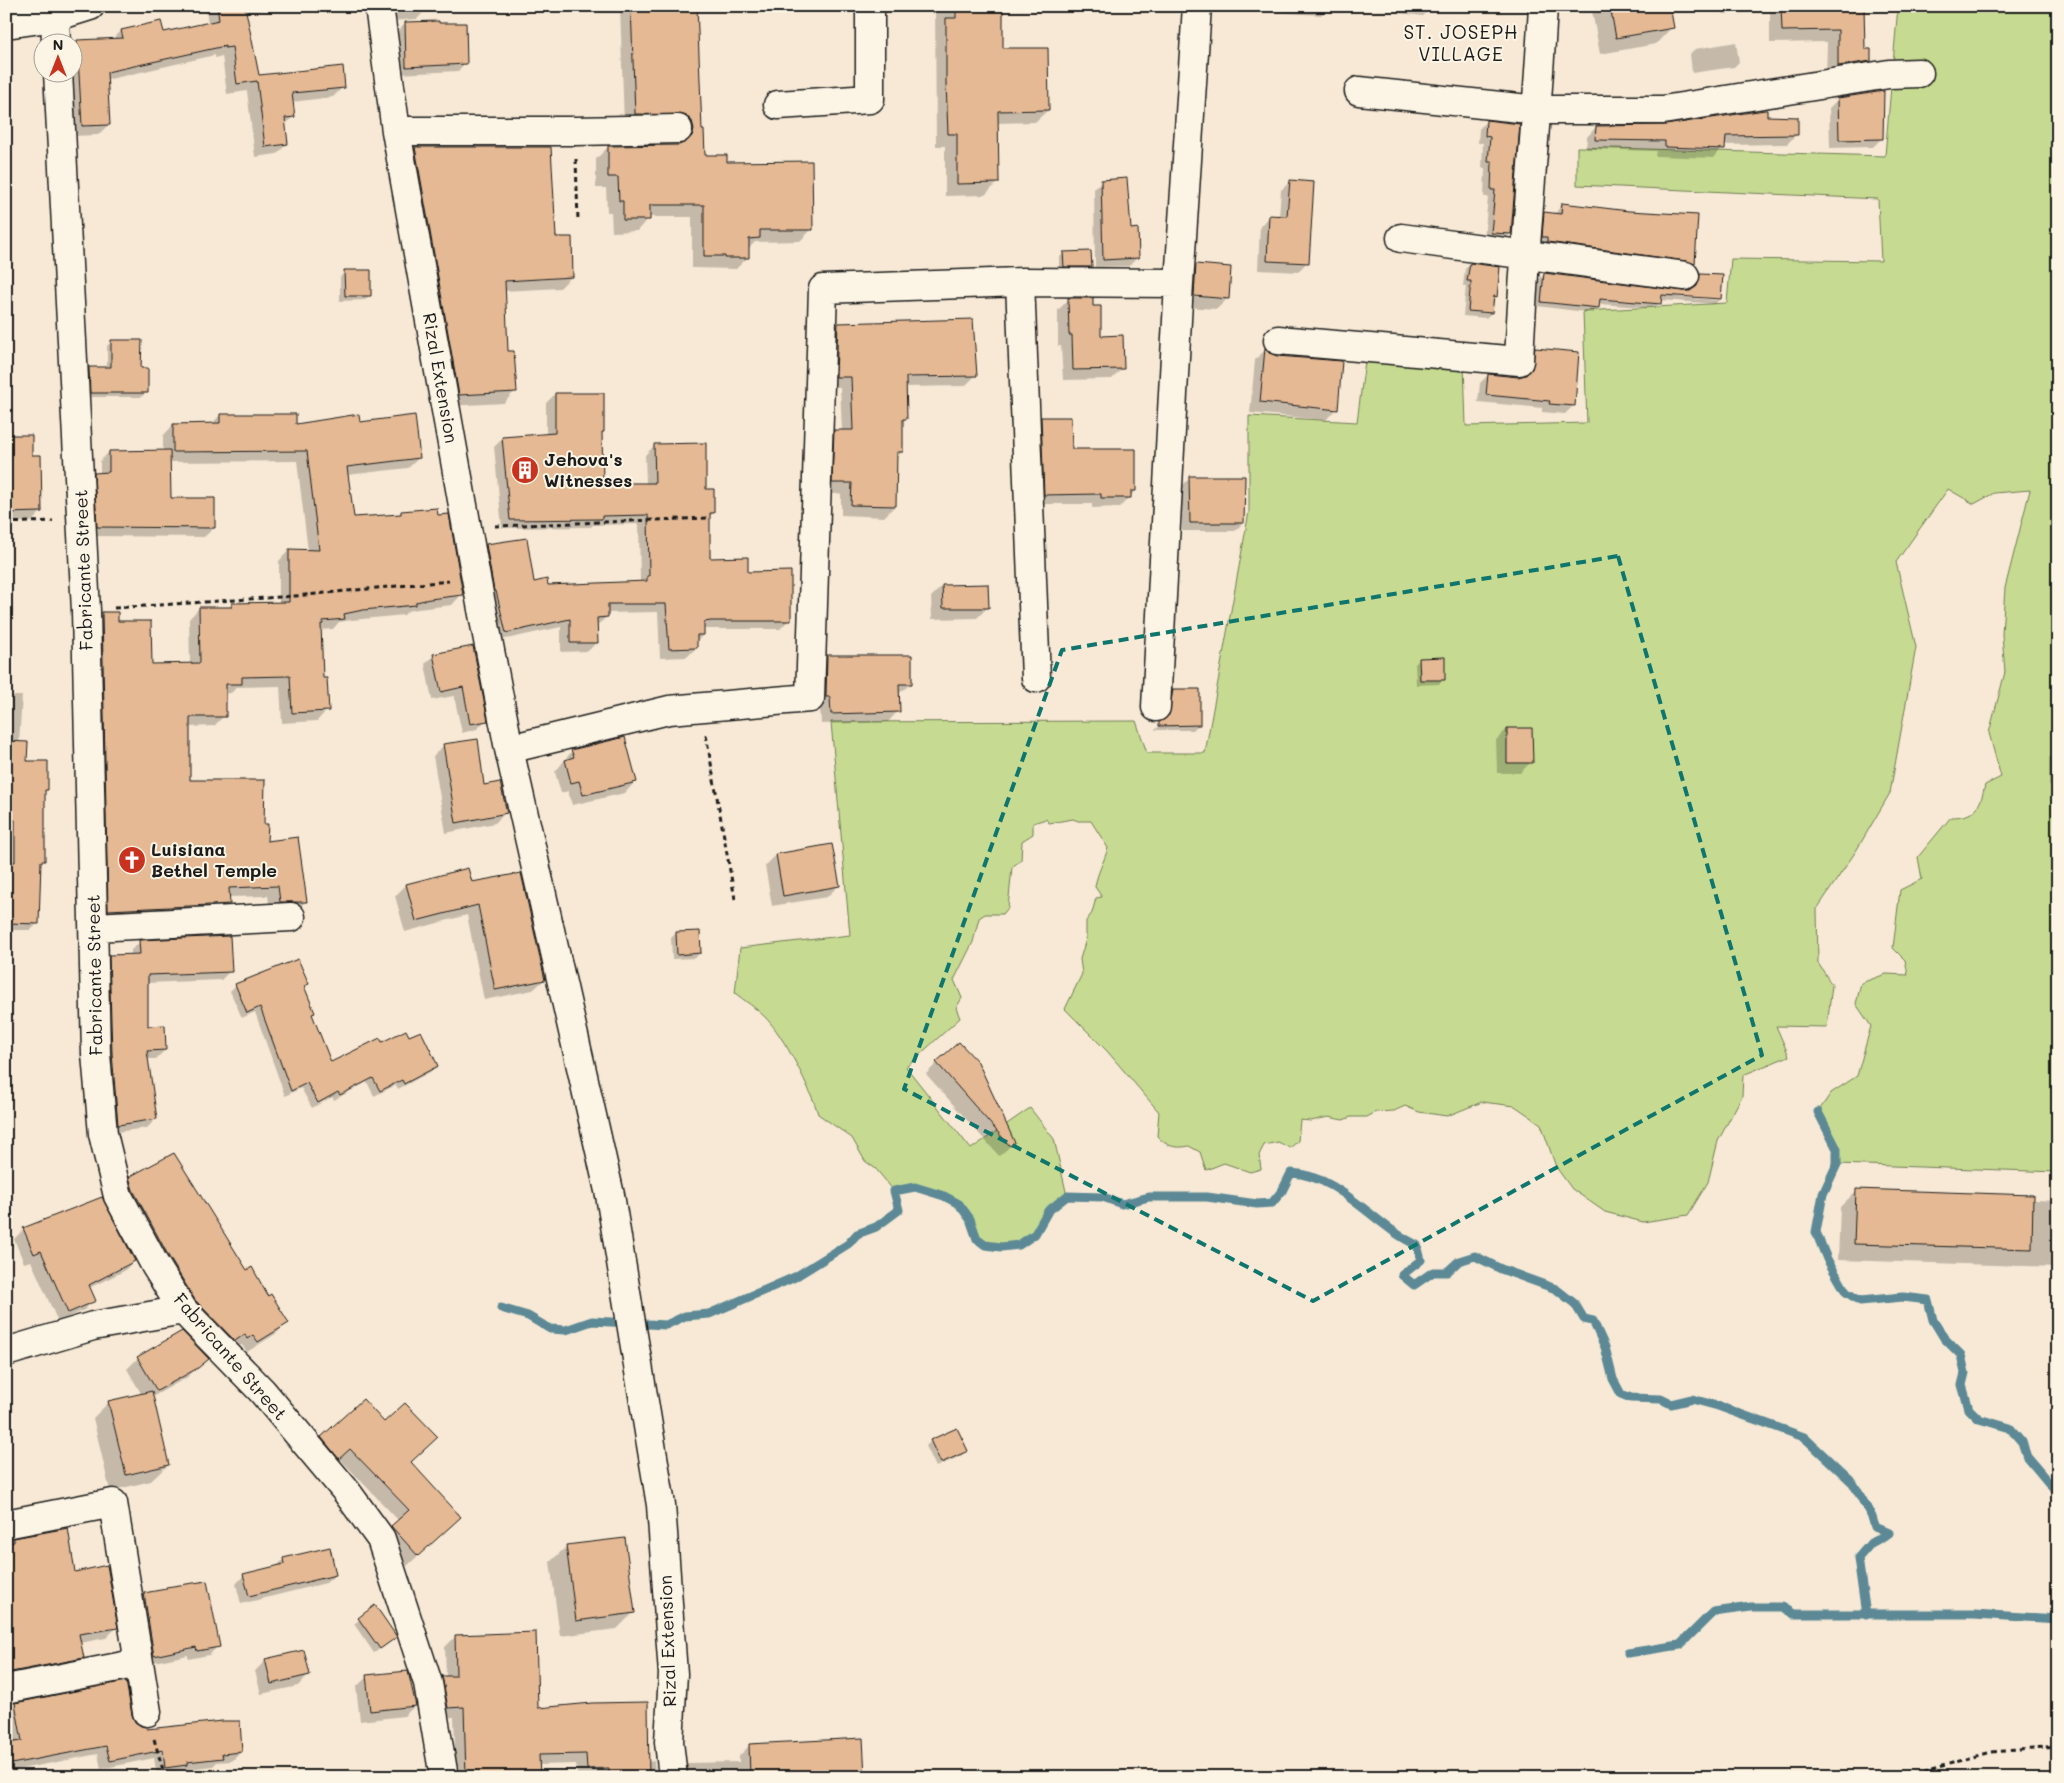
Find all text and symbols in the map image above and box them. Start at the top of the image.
district label: ST. JOSEPH VILLAGE [1403,19,1519,66]
north arrow [32,32,82,82]
text: N [53,35,63,54]
street label: Rizal Extension [418,311,464,445]
place label: Jehova's Witnesses [544,447,632,492]
building icon: Jehova's Witnesses [510,455,540,485]
street label: Fabricante Street [68,489,98,651]
place label: Luisiana Bethel Temple [151,837,277,882]
church icon: Luisiana Bethel Temple [117,845,147,875]
street label: Fabricante Street [81,894,107,1056]
street label: Fabricante Street [169,1288,293,1425]
street label: Rizal Extension [653,1575,681,1707]

